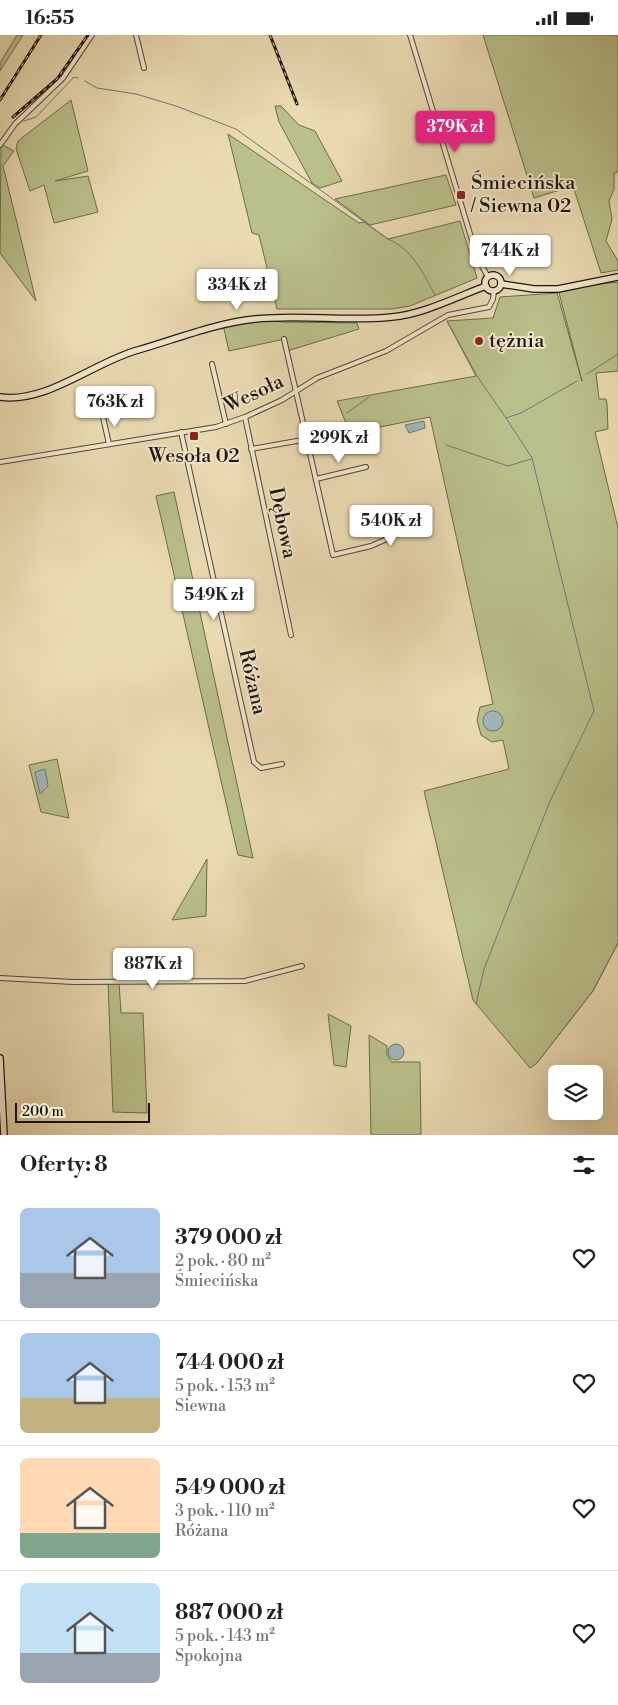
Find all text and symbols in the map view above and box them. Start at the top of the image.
text: 16:55 [25,6,74,30]
pin: 379K zł [409,111,501,153]
text: 379K zł [427,117,483,137]
place label: Śmiecińska / Siewna 02 [470,170,576,219]
marker: Śmiecińska / Siewna 02 [455,189,467,201]
pin: 744K zł [464,235,556,277]
text: 744K zł [481,241,539,261]
pin: 334K zł [191,269,283,311]
text: 334K zł [208,275,266,295]
place label: tężnia [489,329,545,354]
marker: tężnia [473,335,485,347]
street label: Wesoła [219,369,289,419]
pin: 763K zł [69,385,161,428]
text: 763K zł [87,392,143,412]
pin: 299K zł [293,421,385,464]
text: 299K zł [310,428,368,448]
marker: Wesoła 02 [188,430,200,442]
place label: Wesoła 02 [147,444,240,469]
street label: Dębowa [262,485,302,562]
pin: 540K zł [345,505,437,547]
text: 540K zł [361,511,421,531]
pin: 549K zł [168,579,260,621]
text: 549K zł [184,585,244,605]
street label: Różana [232,647,272,718]
pin: 887K zł [107,947,199,990]
text: 887K zł [124,954,182,974]
map controls [548,1065,603,1120]
button: layers [548,1065,603,1120]
scale bar [15,1100,150,1123]
text: 200 m [22,1103,64,1121]
icon: filters [570,1151,598,1179]
text: Oferty: 8 [20,1152,108,1178]
text: 379 000 zł [175,1225,282,1251]
icon: home [60,1228,120,1288]
icon: heart [570,1244,598,1272]
text: 2 pok. · 80 m² [175,1251,271,1271]
text: Śmiecińska [175,1271,258,1291]
text: 744 000 zł [175,1350,284,1376]
icon: home [60,1353,120,1413]
icon: heart [570,1369,598,1397]
text: 5 pok. · 153 m² [175,1376,275,1396]
text: Siewna [175,1396,226,1416]
text: 549 000 zł [175,1475,285,1501]
icon: home [60,1478,120,1538]
icon: heart [570,1494,598,1522]
text: 3 pok. · 110 m² [175,1501,275,1521]
text: Różana [175,1521,228,1541]
text: 887 000 zł [175,1600,283,1626]
icon: home [60,1603,120,1663]
icon: heart [570,1619,598,1647]
text: 5 pok. · 143 m² [175,1626,275,1646]
text: Spokojna [175,1646,243,1666]

